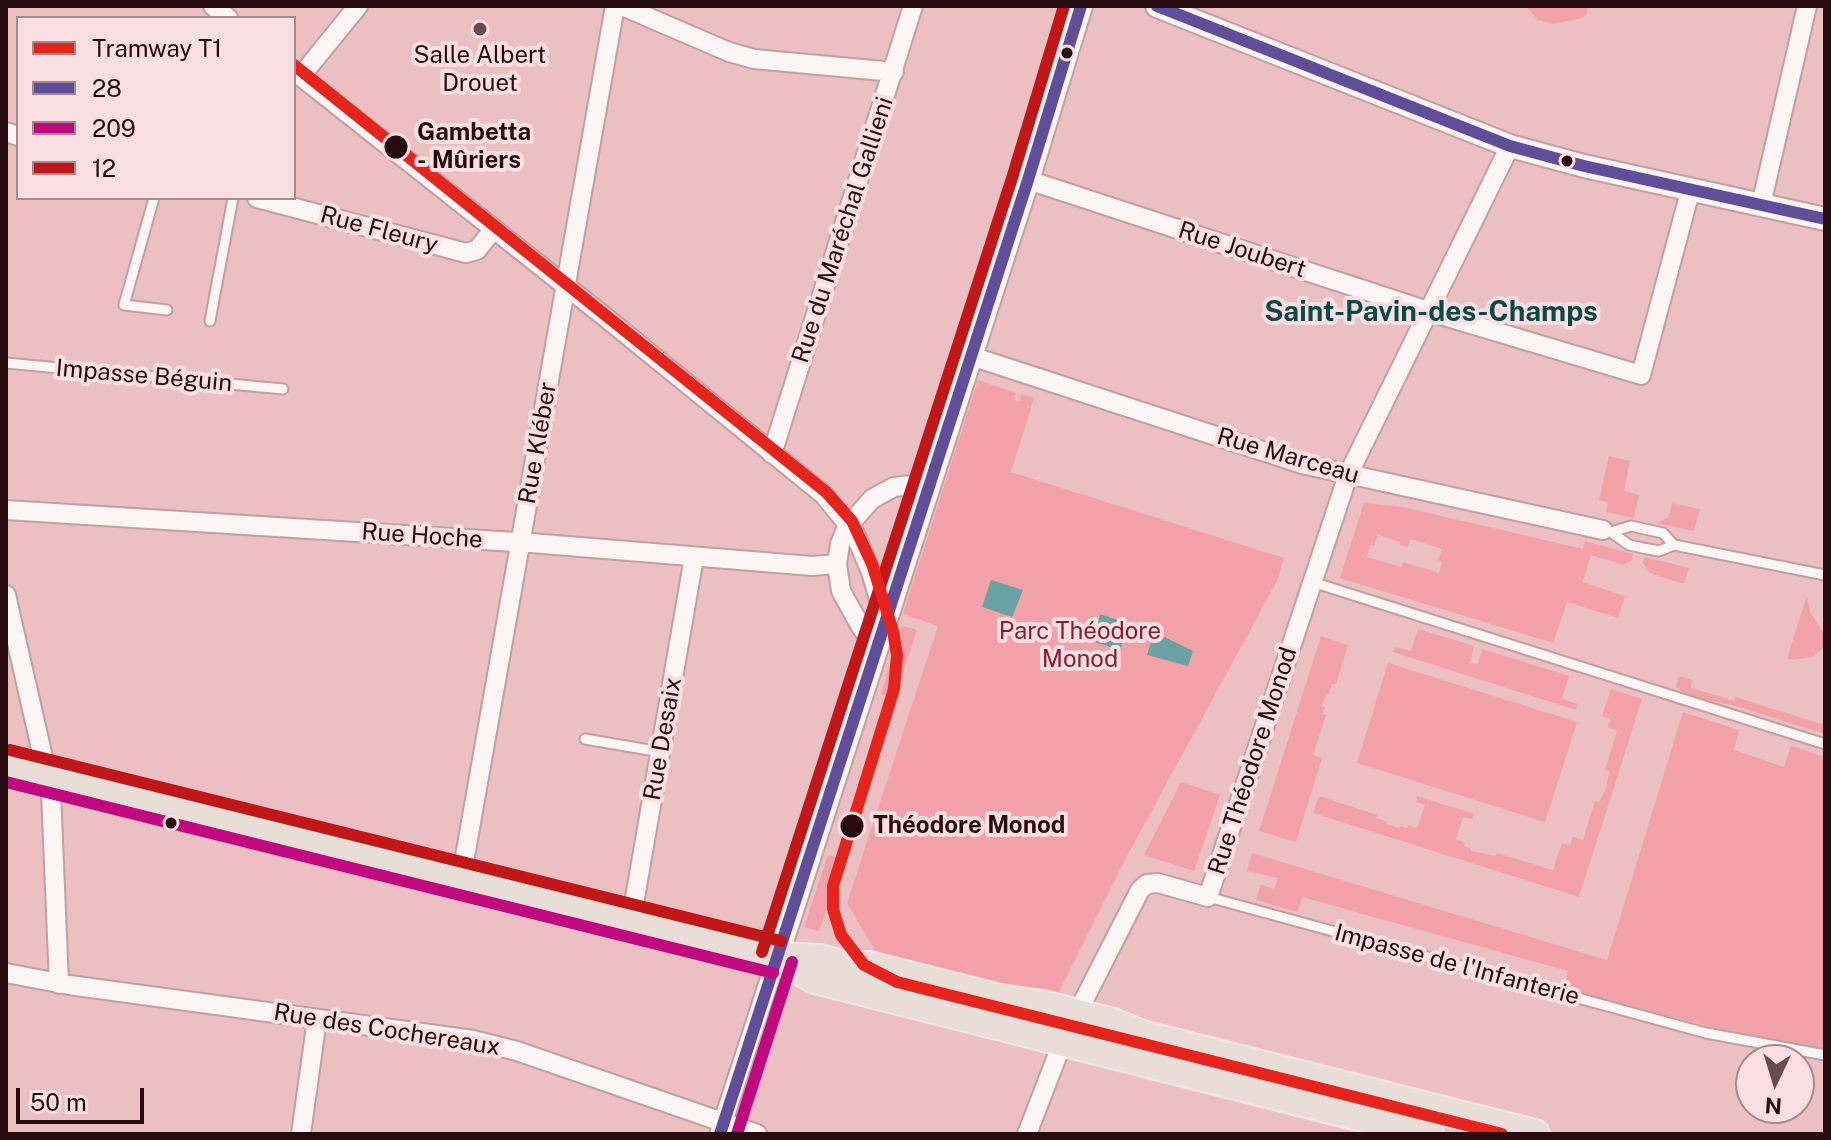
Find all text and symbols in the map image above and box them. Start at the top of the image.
legend [16,16,296,200]
marker: Salle Albert Drouet [471,20,489,38]
text: Tramway T1 [92,34,222,62]
place label: Salle Albert Drouet [414,42,546,98]
unlabelled marker [1059,45,1075,61]
text: 28 [92,74,122,102]
street label: Rue du Maréchal Gallieni [786,93,900,367]
text: 209 [92,114,136,142]
place label: Gambetta - Mûriers [417,119,531,175]
marker: Gambetta - Mûriers [382,133,410,161]
unlabelled marker [1559,153,1575,169]
text: 12 [92,154,116,182]
street label: Rue Fleury [317,200,441,260]
street label: Rue Joubert [1174,216,1310,284]
district label: Saint-Pavin-des-Champs [1264,295,1598,329]
street label: Impasse Béguin [55,354,233,398]
street label: Rue Kléber [513,380,563,506]
street label: Rue Marceau [1214,422,1362,490]
street label: Rue Hoche [360,517,484,555]
park label: Parc Théodore Monod [999,618,1161,674]
street label: Rue Théodore Monod [1203,644,1303,878]
street label: Rue Desaix [638,675,688,803]
marker: Théodore Monod [838,812,866,840]
place label: Théodore Monod [873,812,1065,840]
unlabelled marker [163,815,179,831]
street label: Impasse de l'Infanterie [1331,918,1583,1012]
street label: Rue des Cochereaux [272,998,502,1062]
north arrow [1735,1044,1815,1124]
scale bar [20,1072,148,1122]
text: 50 m [30,1088,87,1116]
text: N [1764,1092,1783,1120]

